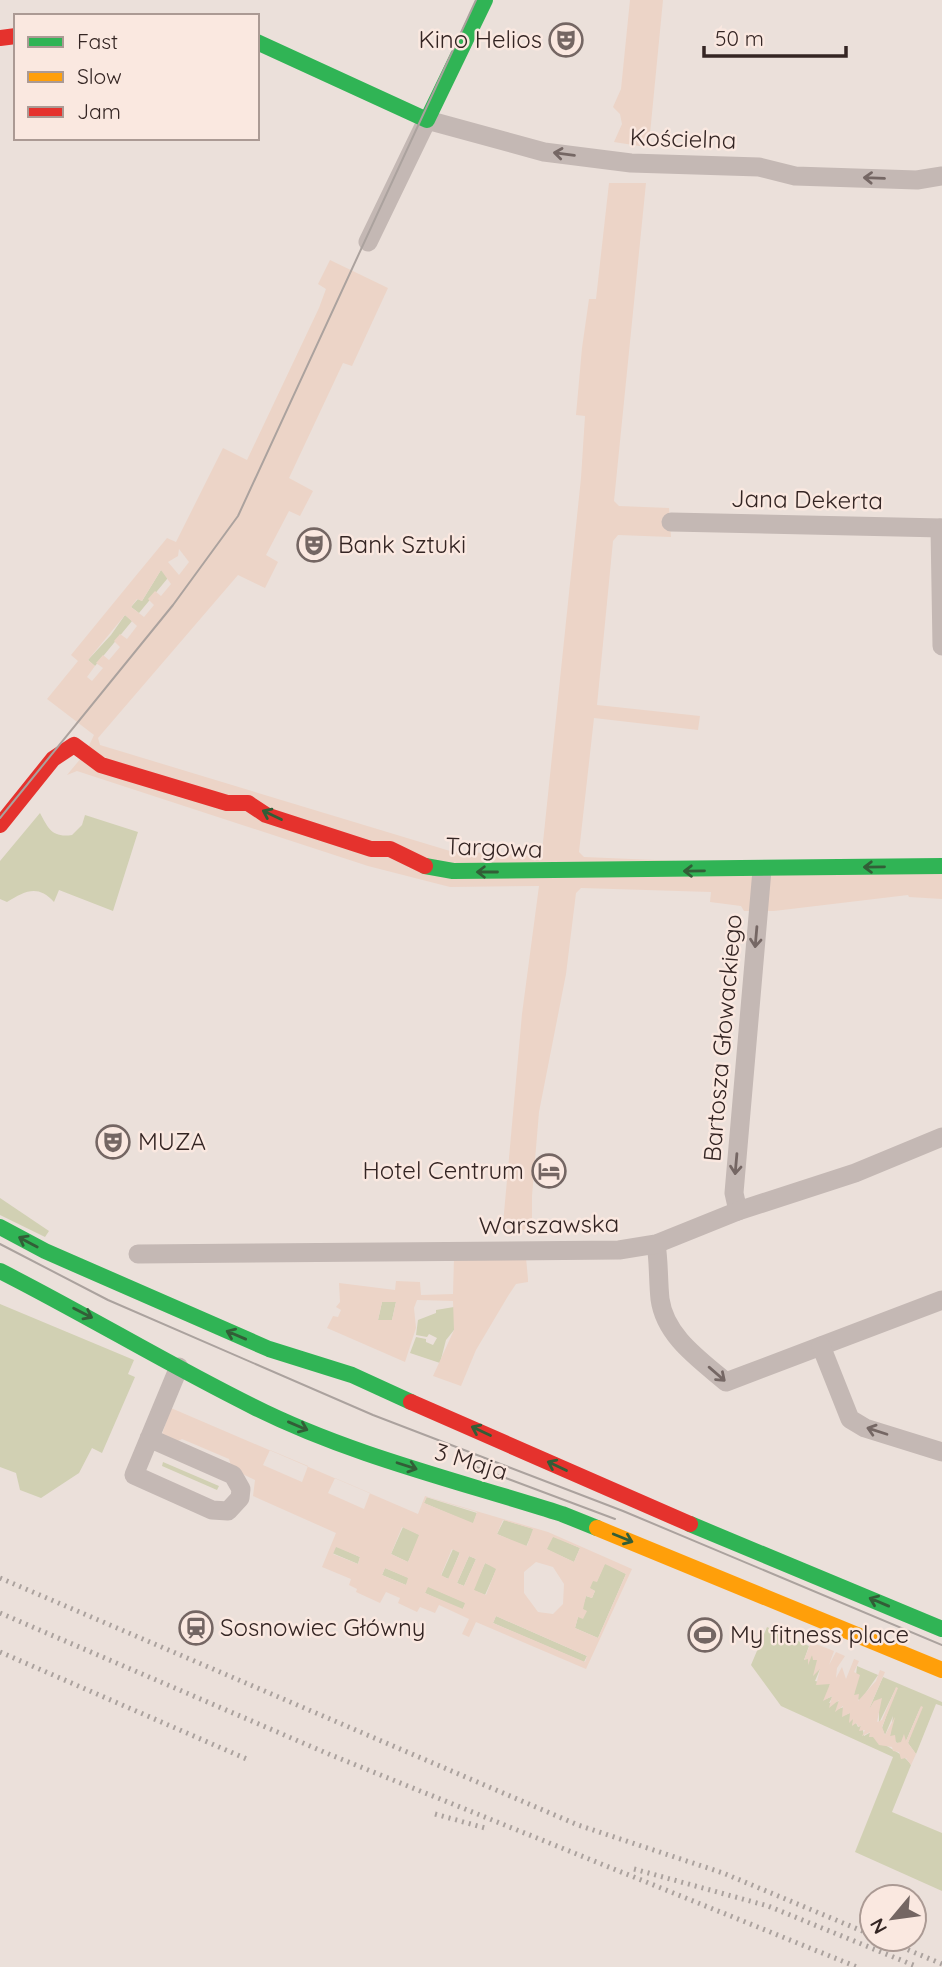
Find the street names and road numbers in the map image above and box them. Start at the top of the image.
street label: Kościelna [629,121,737,155]
street label: Jana Dekerta [731,483,883,515]
street label: Targowa [445,830,543,864]
street label: Bartosza Głowackiego [696,913,748,1163]
street label: Warszawska [479,1208,619,1240]
street label: 3 Maja [431,1436,511,1486]

